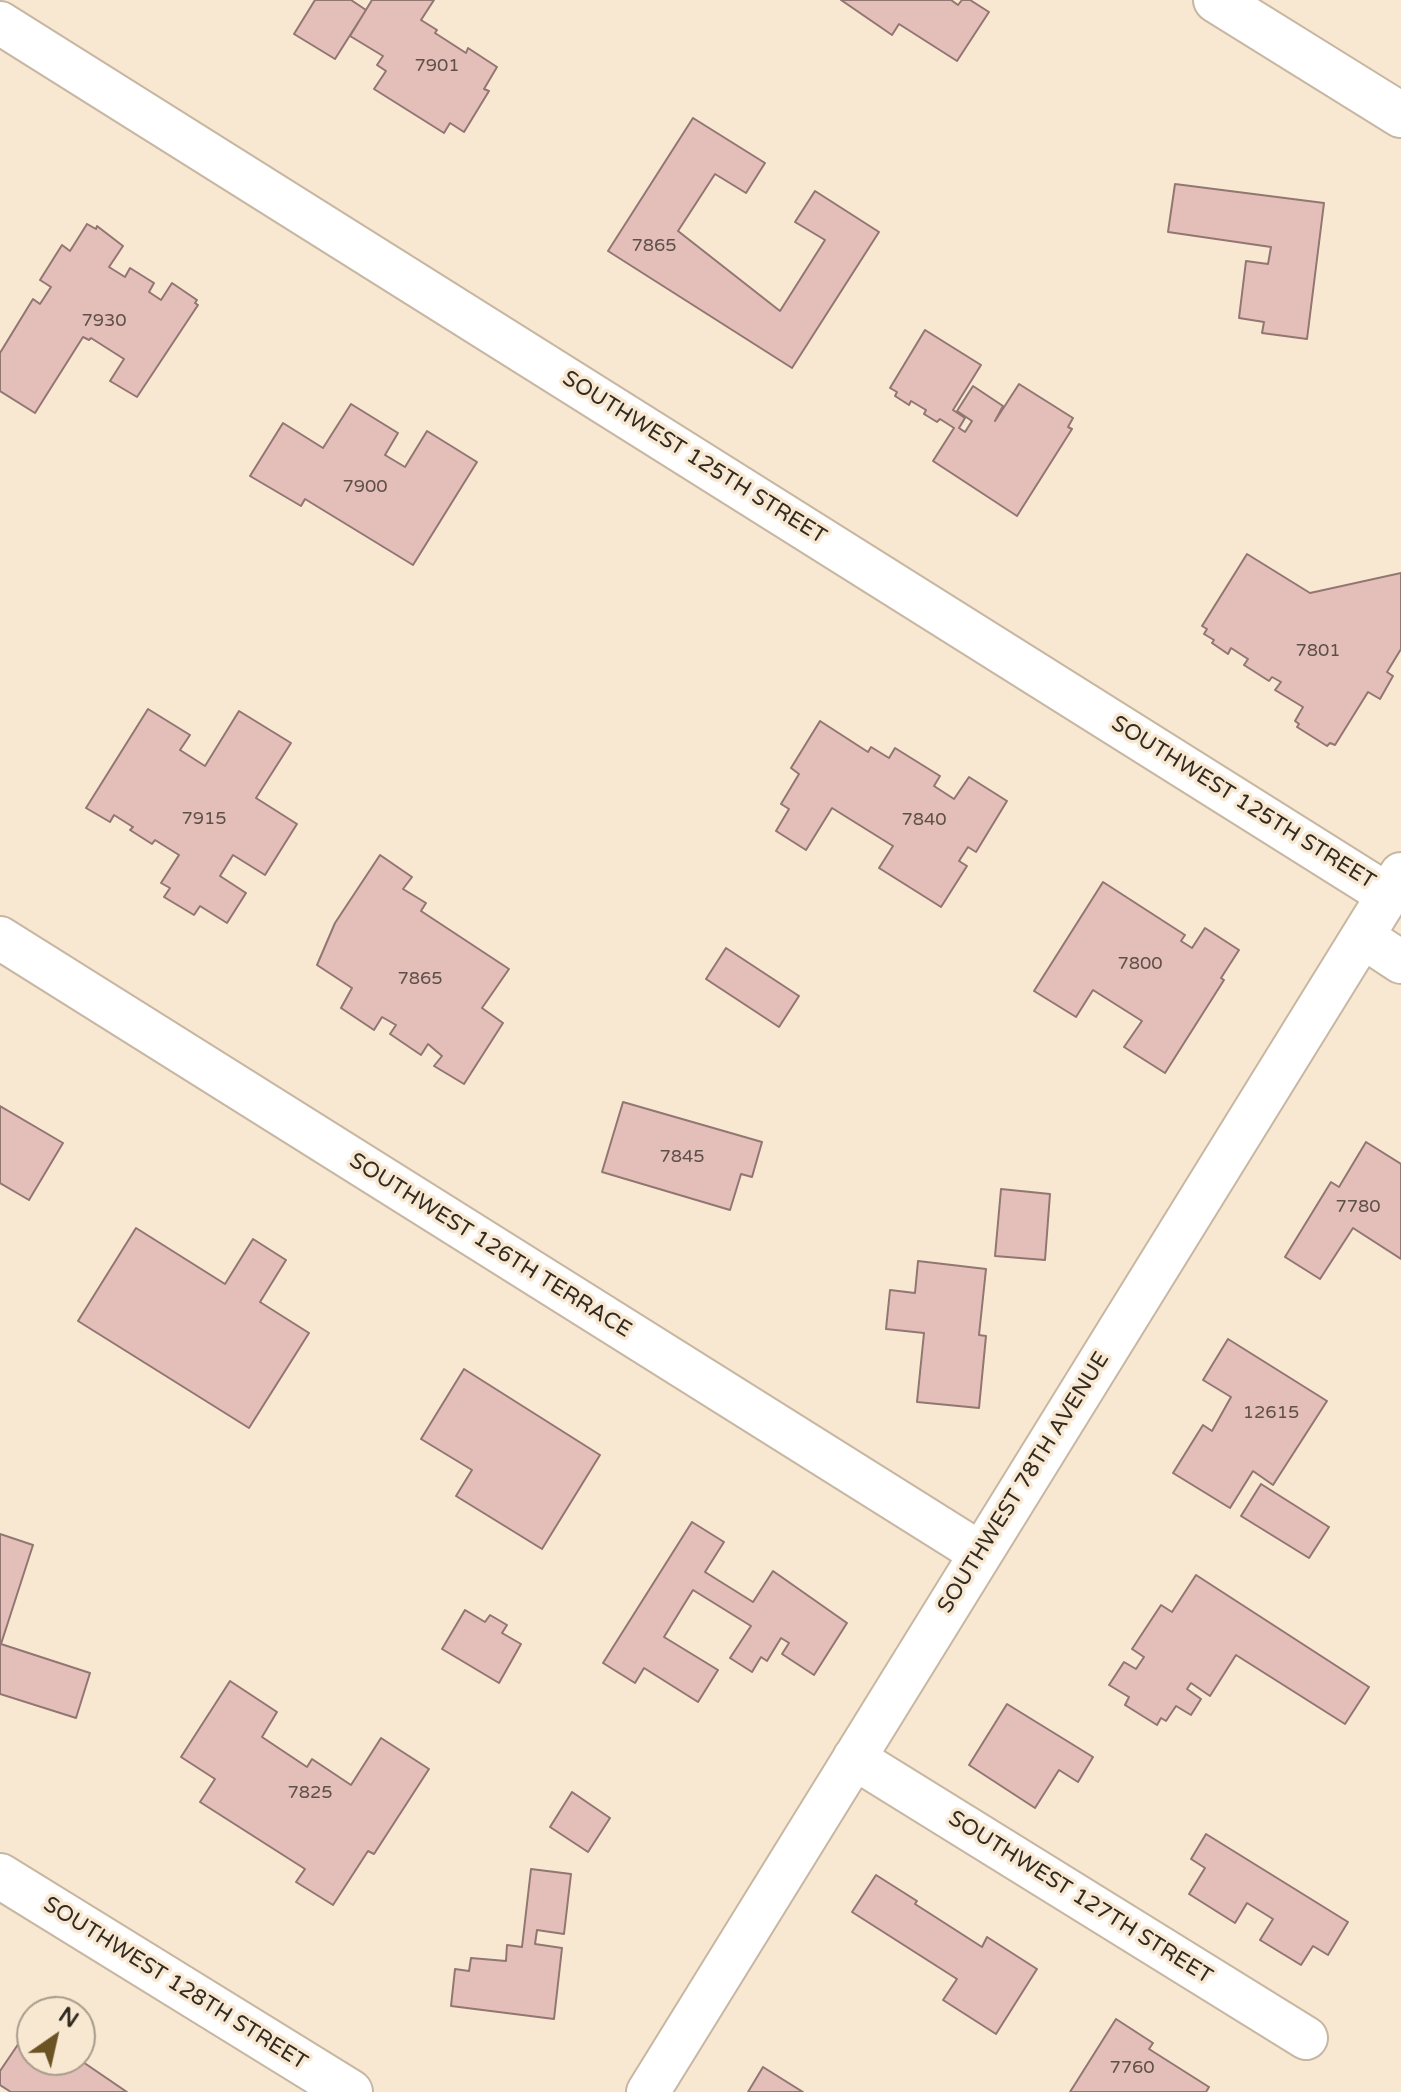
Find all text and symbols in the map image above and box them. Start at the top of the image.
house number: 7901 [414,55,460,77]
house number: 7865 [631,235,677,257]
house number: 7930 [81,310,127,332]
street label: SOUTHWEST 125TH STREET [557,366,831,550]
house number: 7900 [342,476,388,498]
house number: 7801 [1295,640,1341,662]
street label: SOUTHWEST 125TH STREET [1106,711,1380,895]
house number: 7915 [181,808,227,830]
house number: 7840 [901,809,947,831]
house number: 7800 [1117,953,1163,975]
house number: 7865 [397,968,443,990]
house number: 7845 [659,1146,705,1168]
street label: SOUTHWEST 126TH TERRACE [344,1148,636,1344]
house number: 7780 [1335,1196,1381,1218]
street label: SOUTHWEST 78TH AVENUE [933,1348,1115,1618]
house number: 12615 [1243,1402,1299,1424]
house number: 7825 [287,1782,333,1804]
street label: SOUTHWEST 127TH STREET [943,1806,1217,1990]
street label: SOUTHWEST 128TH STREET [38,1892,312,2076]
north arrow [16,1996,96,2076]
text: N [54,2002,83,2033]
house number: 7760 [1109,2057,1155,2079]

